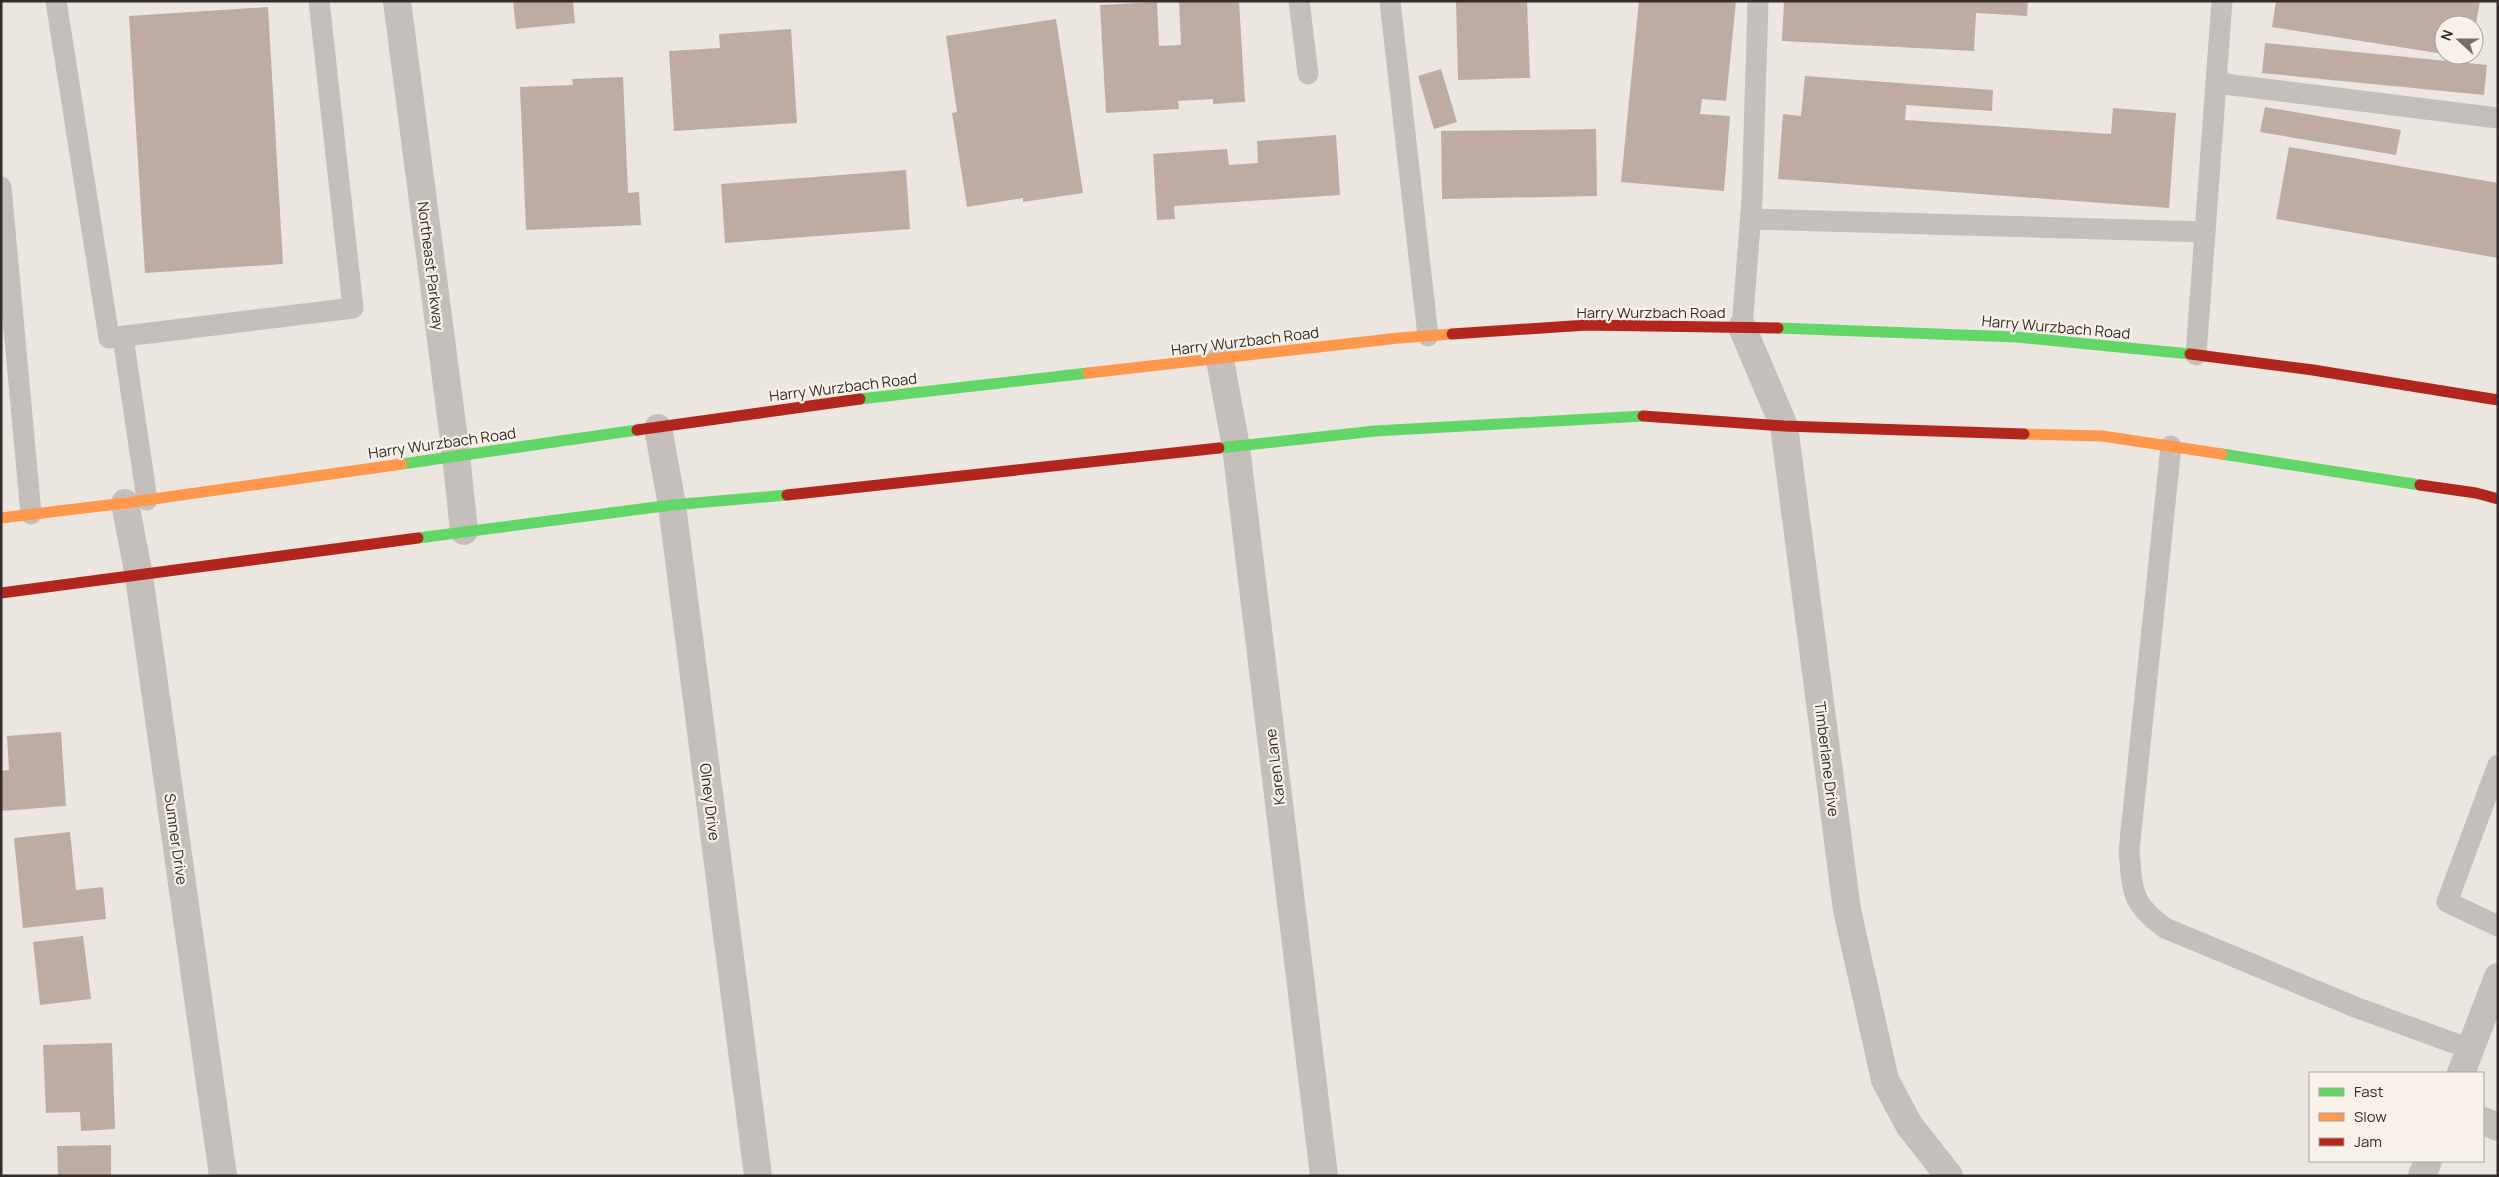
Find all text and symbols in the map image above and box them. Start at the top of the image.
north arrow [2434,15,2484,65]
text: N [2436,27,2457,43]
street label: Northeast Parkway [413,200,449,332]
street label: Harry Wurzbach Road [1576,302,1726,323]
street label: Harry Wurzbach Road [1981,310,2131,344]
street label: Harry Wurzbach Road [1170,321,1320,361]
street label: Harry Wurzbach Road [768,367,918,407]
street label: Harry Wurzbach Road [367,422,517,464]
street label: Timberlane Drive [1810,700,1845,818]
street label: Karen Lane [1260,727,1290,806]
street label: Olney Drive [695,762,725,842]
street label: Sumner Drive [159,792,193,886]
legend [2309,1072,2484,1162]
text: Fast [2354,1081,2383,1102]
text: Slow [2354,1106,2387,1127]
text: Jam [2354,1131,2382,1152]

